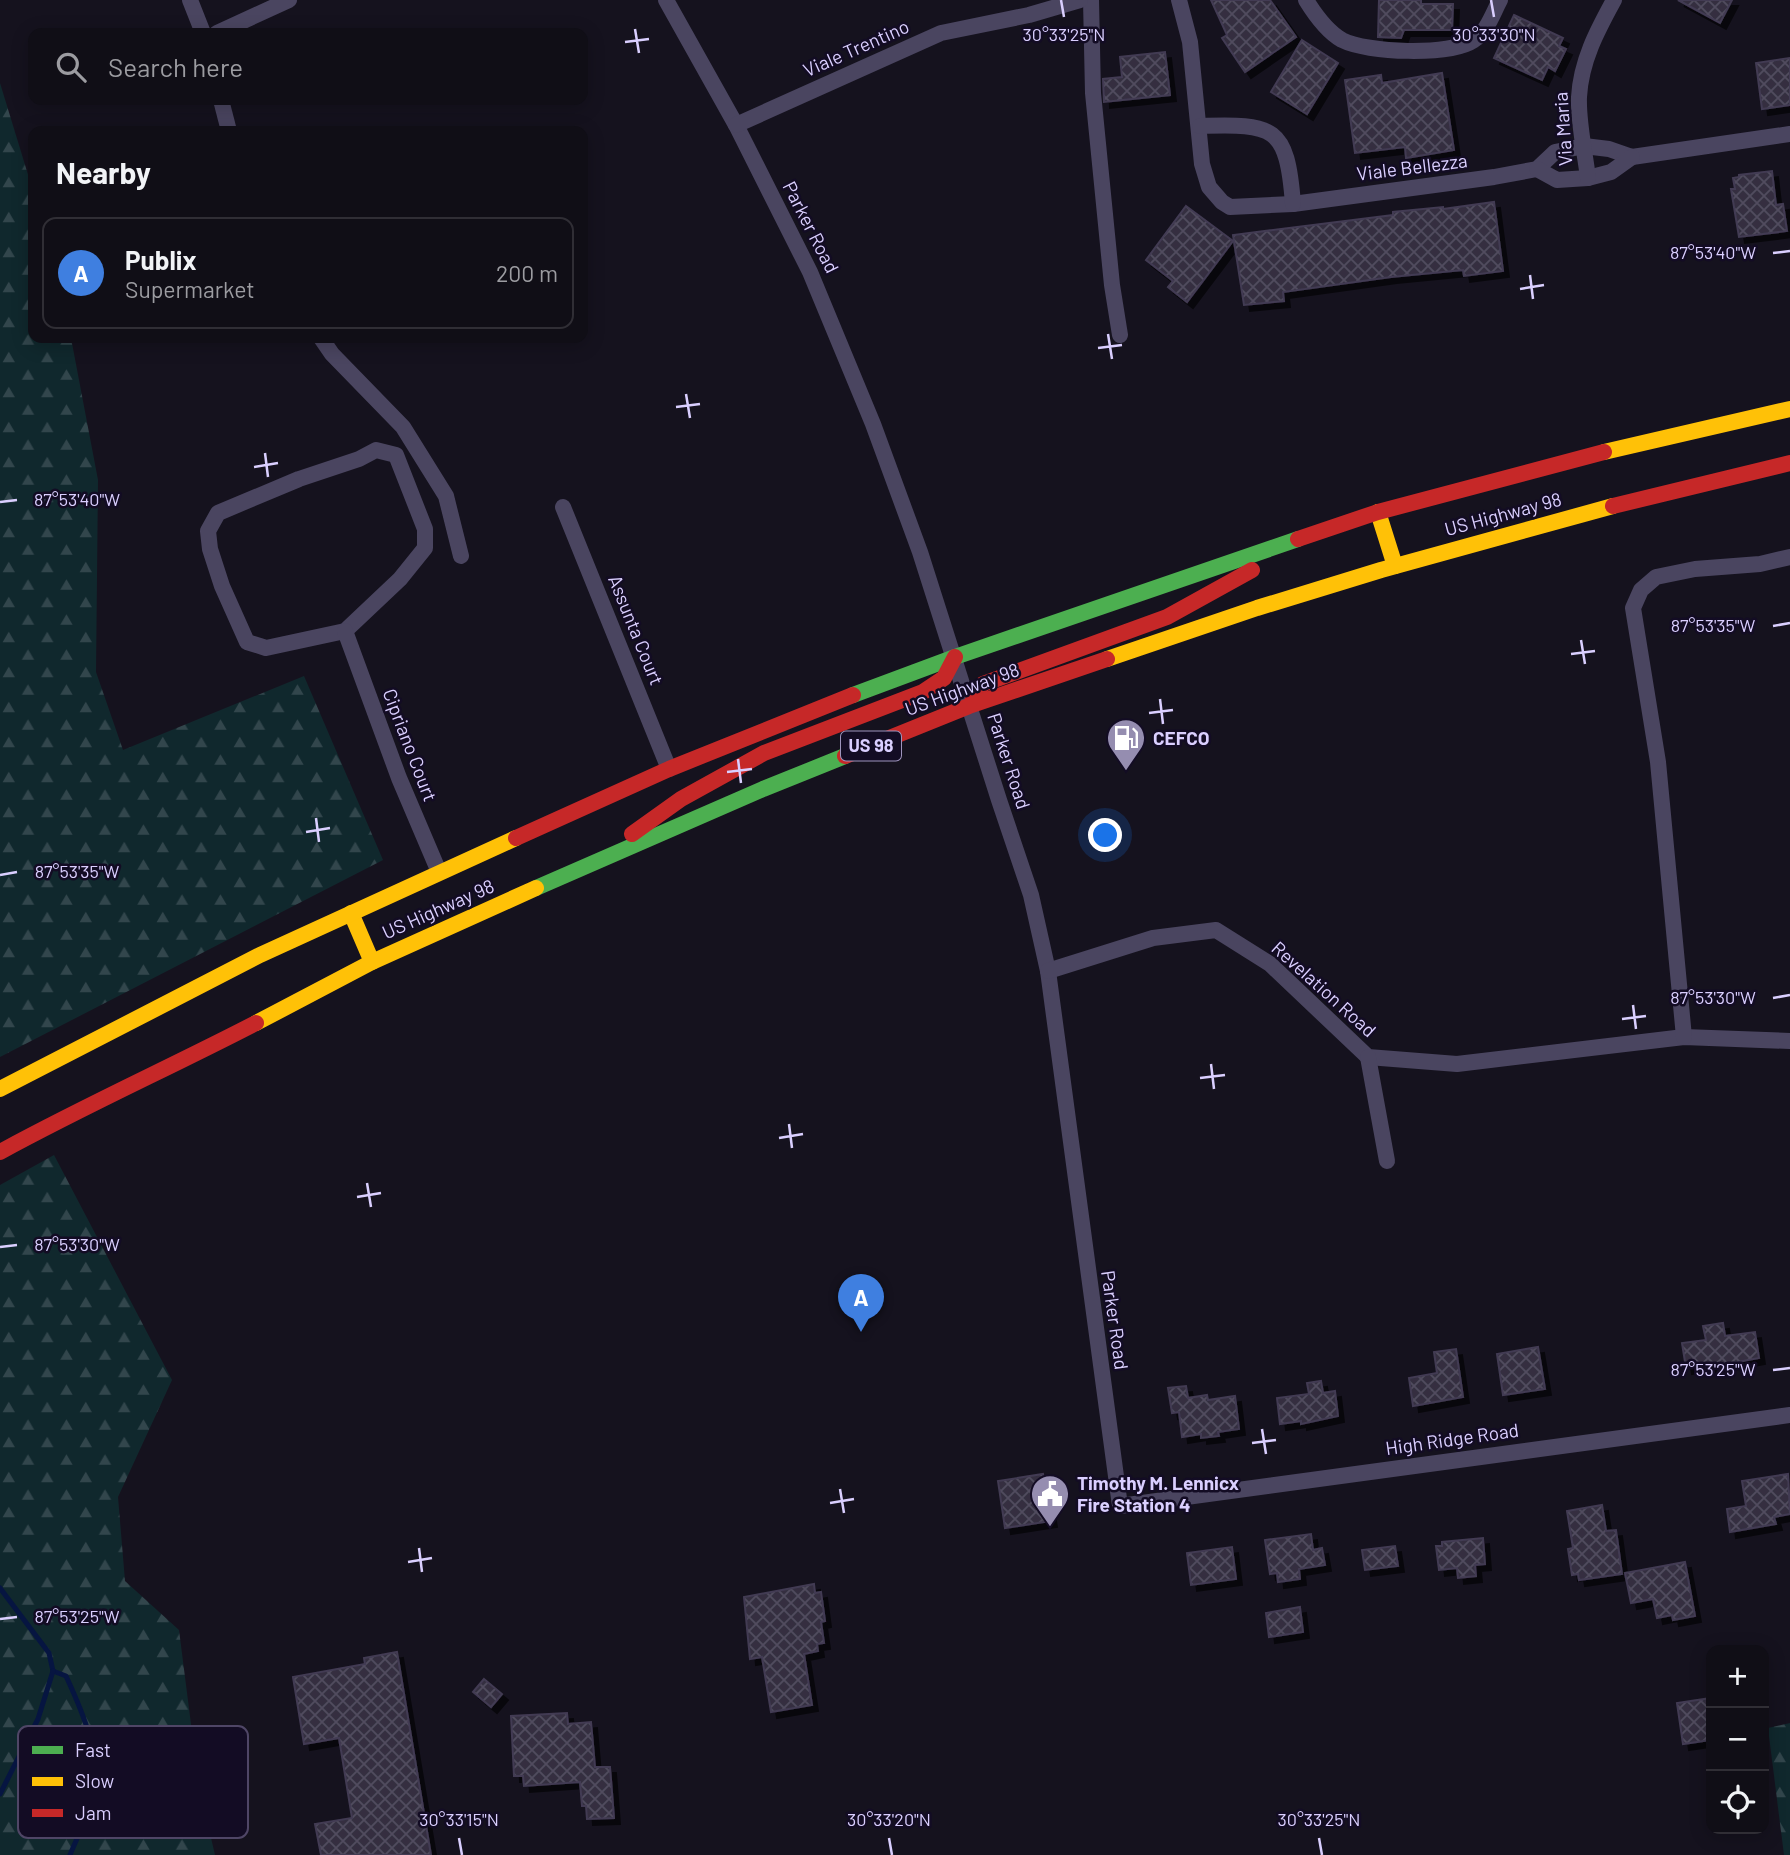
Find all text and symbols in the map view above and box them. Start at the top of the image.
street label: Viale Trentino [799,14,912,81]
text: 30°33'25"N [1022,23,1106,45]
text: 30°33'30"N [1452,23,1536,45]
search box [28,28,588,105]
icon: search [52,48,90,86]
text: Search here [108,51,243,82]
street label: Via Maria [1548,91,1577,167]
street label: Viale Bellezza [1355,148,1469,185]
text: Nearby [56,154,151,190]
street label: Parker Road [779,177,844,276]
text: 87°53'40"W [1670,241,1756,263]
text: Publix [125,244,196,275]
text: A [73,259,89,287]
text: 200 m [496,259,558,287]
text: Supermarket [125,275,255,303]
street label: US Highway 98 [1442,487,1564,540]
text: 87°53'40"W [34,488,120,510]
street label: Assunta Court [604,571,669,688]
text: 87°53'35"W [1671,614,1756,636]
street label: US Highway 98 [901,657,1022,720]
street label: Cipriano Court [378,685,442,804]
street label: Parker Road [983,710,1036,812]
fuel station icon: CEFCO [1105,717,1147,772]
place label: CEFCO [1153,726,1210,749]
road number: US 98 [841,732,901,760]
your location [1088,818,1122,852]
text: 87°53'35"W [35,860,120,882]
street label: US Highway 98 [378,874,497,943]
street label: Revelation Road [1267,936,1381,1041]
text: 87°53'30"W [1670,986,1756,1008]
text: 87°53'30"W [34,1233,120,1255]
street label: Parker Road [1097,1269,1134,1371]
pin: A [838,1274,884,1332]
text: 87°53'25"W [1670,1358,1756,1380]
street label: High Ridge Road [1384,1418,1520,1459]
place label: Timothy M. Lennicx Fire Station 4 [1077,1471,1239,1516]
public building icon: Timothy M. Lennicx Fire Station 4 [1029,1473,1071,1528]
text: 87°53'25"W [34,1605,120,1627]
map controls [1706,1645,1769,1834]
button: + [1706,1645,1769,1708]
button: − [1706,1708,1769,1771]
legend [18,1726,248,1838]
text: Fast [75,1738,111,1761]
text: Slow [75,1769,114,1792]
button: locate [1706,1771,1769,1834]
text: Jam [75,1801,111,1824]
text: 30°33'15"N [419,1808,499,1830]
text: 30°33'20"N [847,1808,931,1830]
text: 30°33'25"N [1277,1808,1361,1830]

